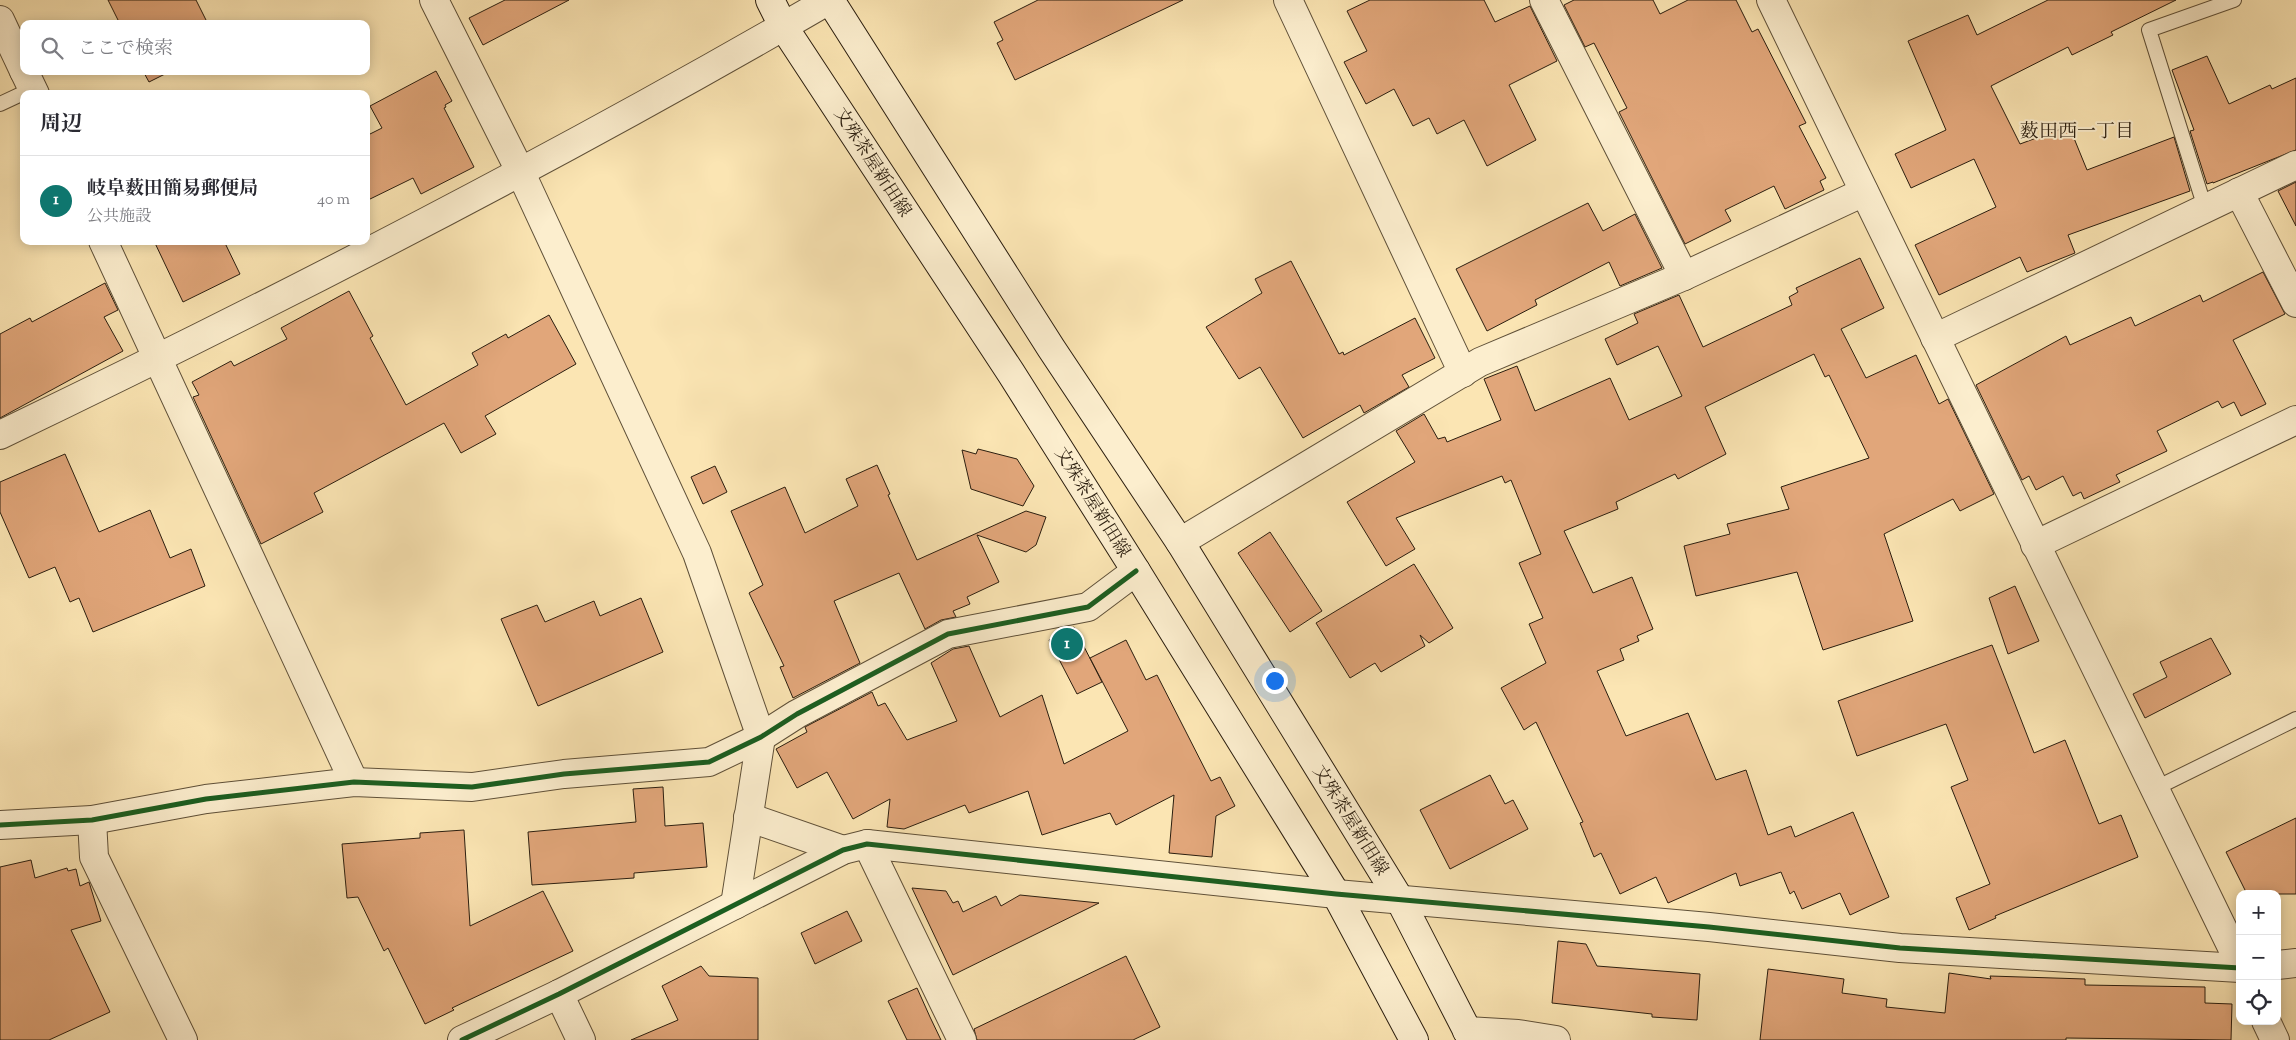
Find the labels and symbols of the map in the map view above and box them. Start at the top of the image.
street label: 文殊茶屋新田線 [826,103,917,223]
district label: 薮田西一丁目 [2020,119,2134,146]
street label: 文殊茶屋新田線 [1047,443,1136,563]
pin: 1 [1051,625,1083,663]
your location [1262,668,1288,694]
street label: 文殊茶屋新田線 [1305,761,1394,881]

